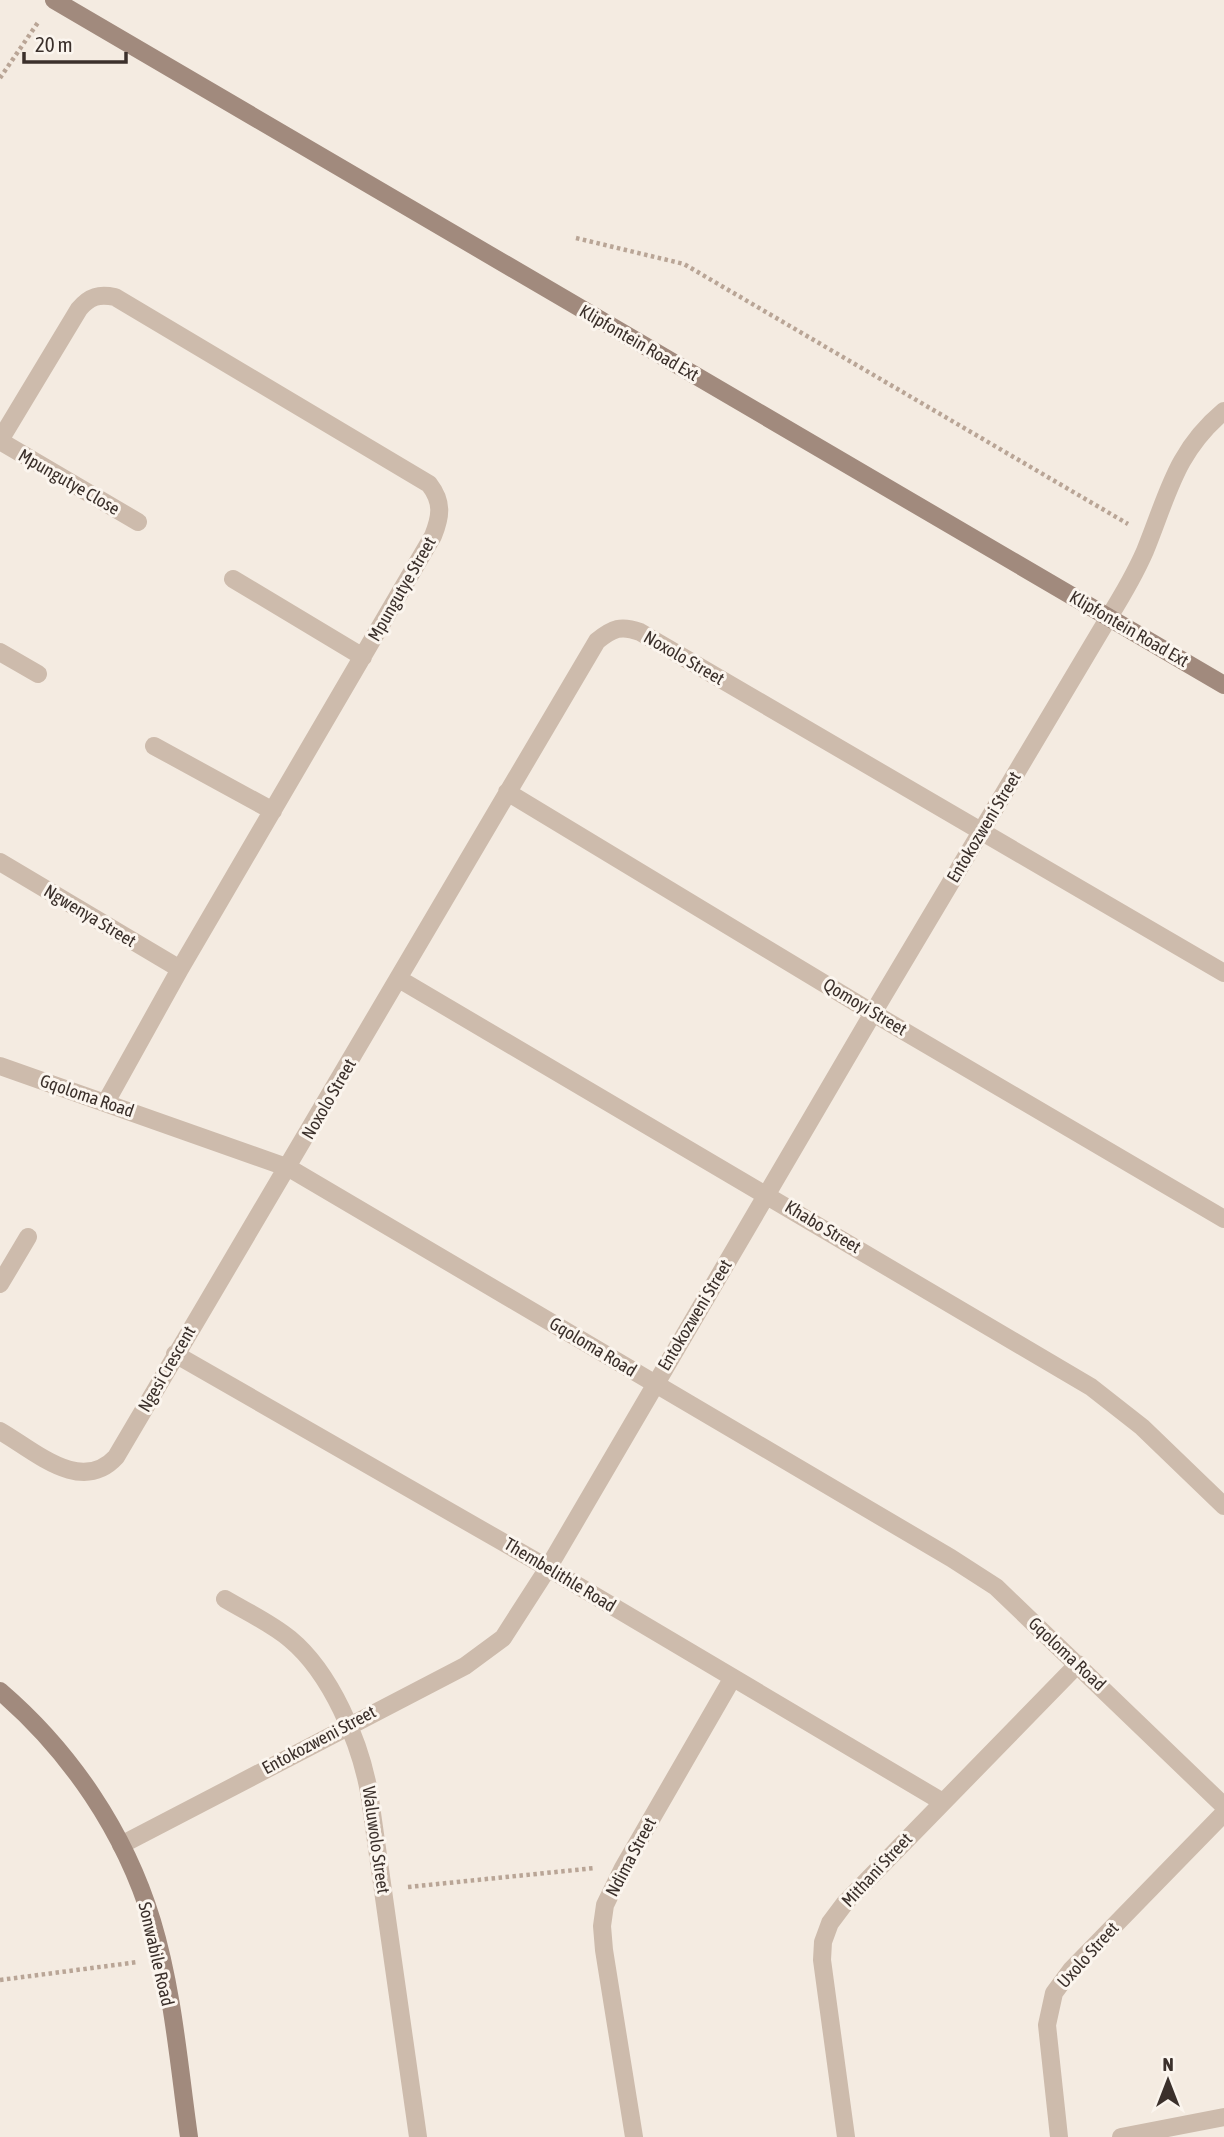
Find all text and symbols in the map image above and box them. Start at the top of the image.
scale bar [24,21,126,65]
text: 20 m [35,32,73,56]
street label: Klipfontein Road Ext [576,300,702,385]
street label: Mpungutye Close [15,444,124,519]
street label: Mpungutye Street [363,533,440,645]
street label: Klipfontein Road Ext [1066,586,1192,671]
street label: Noxolo Street [640,626,728,689]
street label: Entokozweni Street [942,767,1025,886]
street label: Ngwenya Street [41,880,140,951]
street label: Qomoyi Street [820,973,911,1040]
street label: Noxolo Street [297,1055,360,1143]
street label: Gqoloma Road [38,1070,137,1121]
street label: Khabo Street [781,1196,865,1257]
street label: Entokozweni Street [653,1255,736,1374]
street label: Gqoloma Road [546,1312,641,1381]
street label: Ngesi Crescent [134,1322,200,1415]
street label: Thembelithle Road [501,1533,620,1616]
street label: Gqoloma Road [1024,1613,1110,1695]
street label: Entokozweni Street [258,1701,379,1778]
street label: Waluwolo Street [359,1785,394,1895]
street label: Ndima Street [601,1814,660,1900]
street label: Mithani Street [837,1828,916,1911]
street label: Sonwabile Road [134,1900,179,2008]
street label: Uxolo Street [1053,1917,1123,1992]
north arrow [1133,2046,1203,2116]
text: N [1162,2053,1174,2075]

